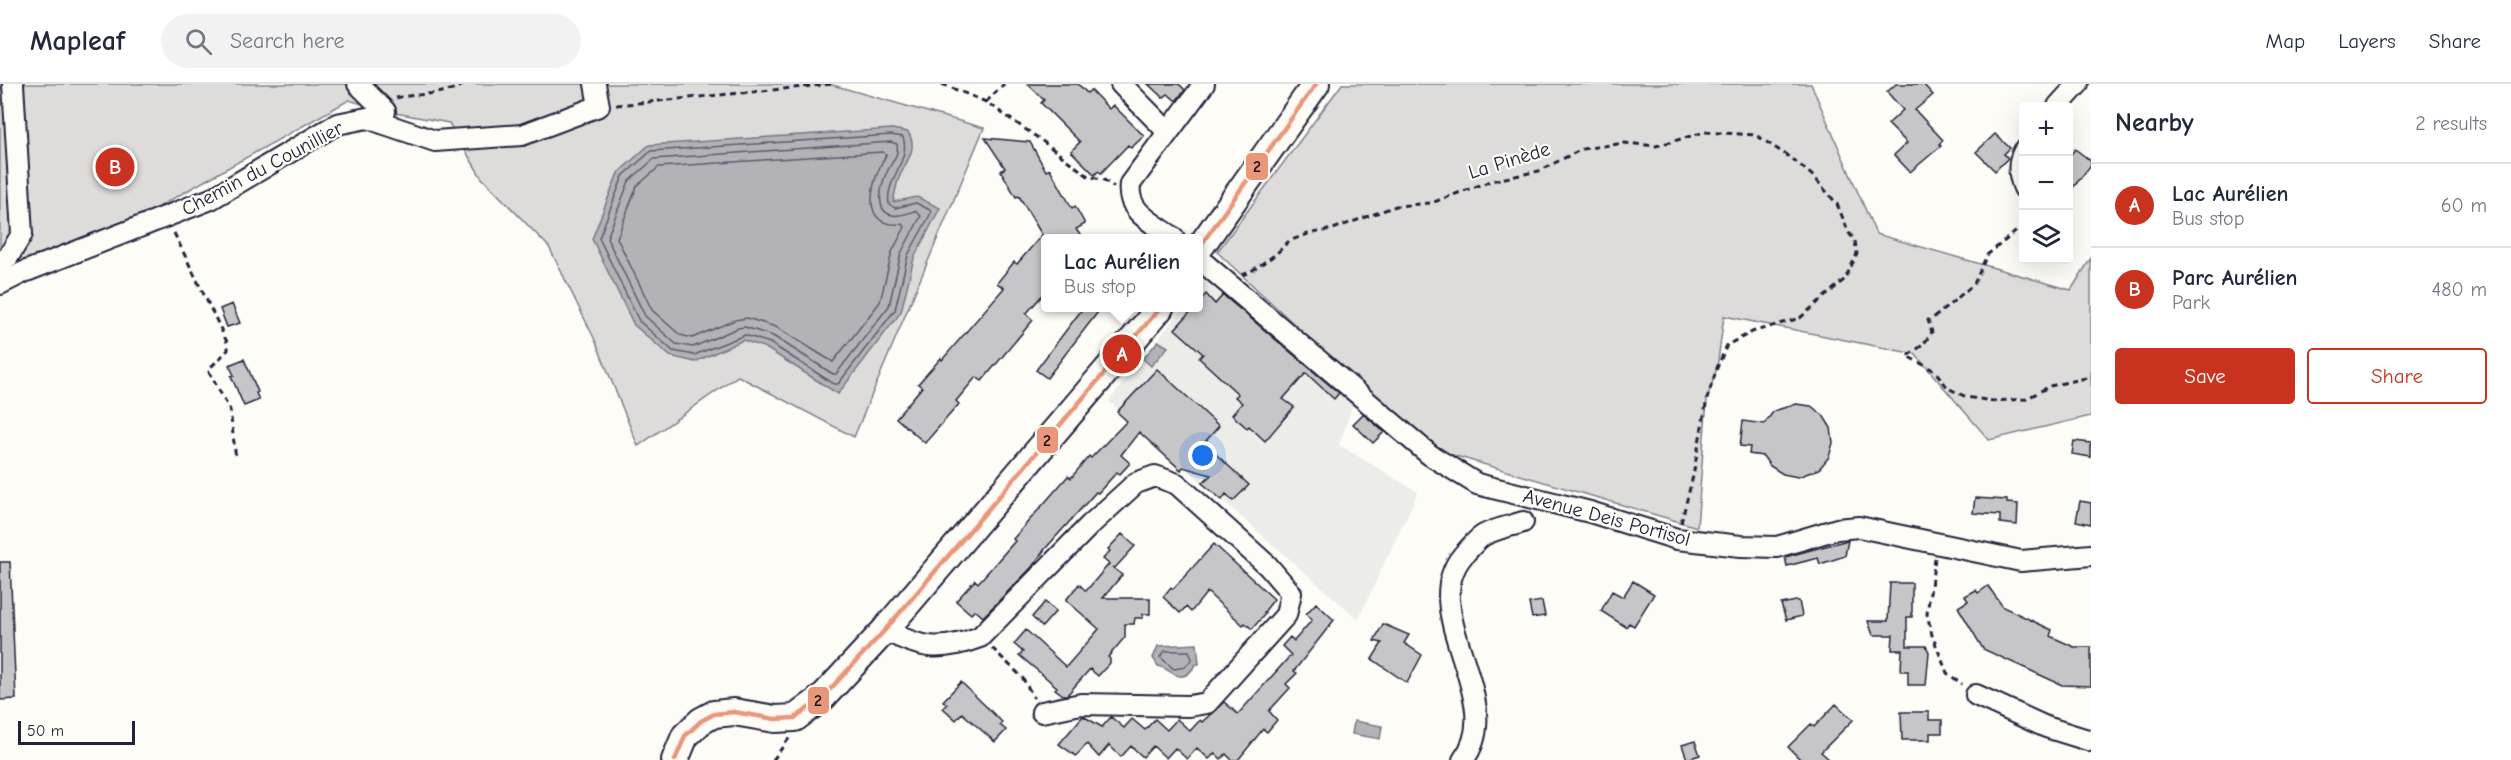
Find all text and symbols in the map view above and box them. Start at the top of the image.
search box [161,14,581,68]
text: Mapleaf [30,25,125,57]
icon: search [182,25,215,58]
text: Search here [230,28,344,54]
text: Map [2266,29,2305,53]
text: Layers [2338,29,2396,53]
text: Share [2429,29,2481,53]
map controls [2019,102,2073,264]
button: + [2019,102,2073,156]
text: Nearby [2115,108,2194,138]
text: 2 results [2415,112,2487,135]
street label: Chemin du Counillier [178,116,347,221]
street label: La Pinède [1466,137,1553,184]
pin: B [96,144,134,190]
line badge: 2 [1245,152,1269,181]
button: − [2019,156,2073,210]
text: 2 [1253,158,1261,176]
text: Lac Aurélien [2172,181,2288,207]
text: A [2129,194,2140,217]
text: 60 m [2441,194,2487,217]
text: Bus stop [2172,207,2244,230]
button: layers [2019,210,2073,264]
popup [1041,234,1203,312]
text: Lac Aurélien [1064,249,1180,275]
text: Parc Aurélien [2172,265,2298,291]
text: Bus stop [1064,275,1136,298]
text: B [2128,278,2141,301]
text: 480 m [2432,278,2487,301]
text: Park [2172,291,2210,314]
pin: A [1102,332,1142,376]
button: Save [2115,348,2295,404]
button: Share [2307,348,2487,404]
line badge: 2 [1036,426,1059,454]
text: 2 [1043,432,1051,450]
your location [1188,441,1217,470]
street label: Avenue Deis Portisol [1521,484,1693,551]
line badge: 2 [807,686,830,715]
text: 2 [814,692,822,710]
scale bar [18,718,135,746]
text: 50 m [27,722,64,740]

